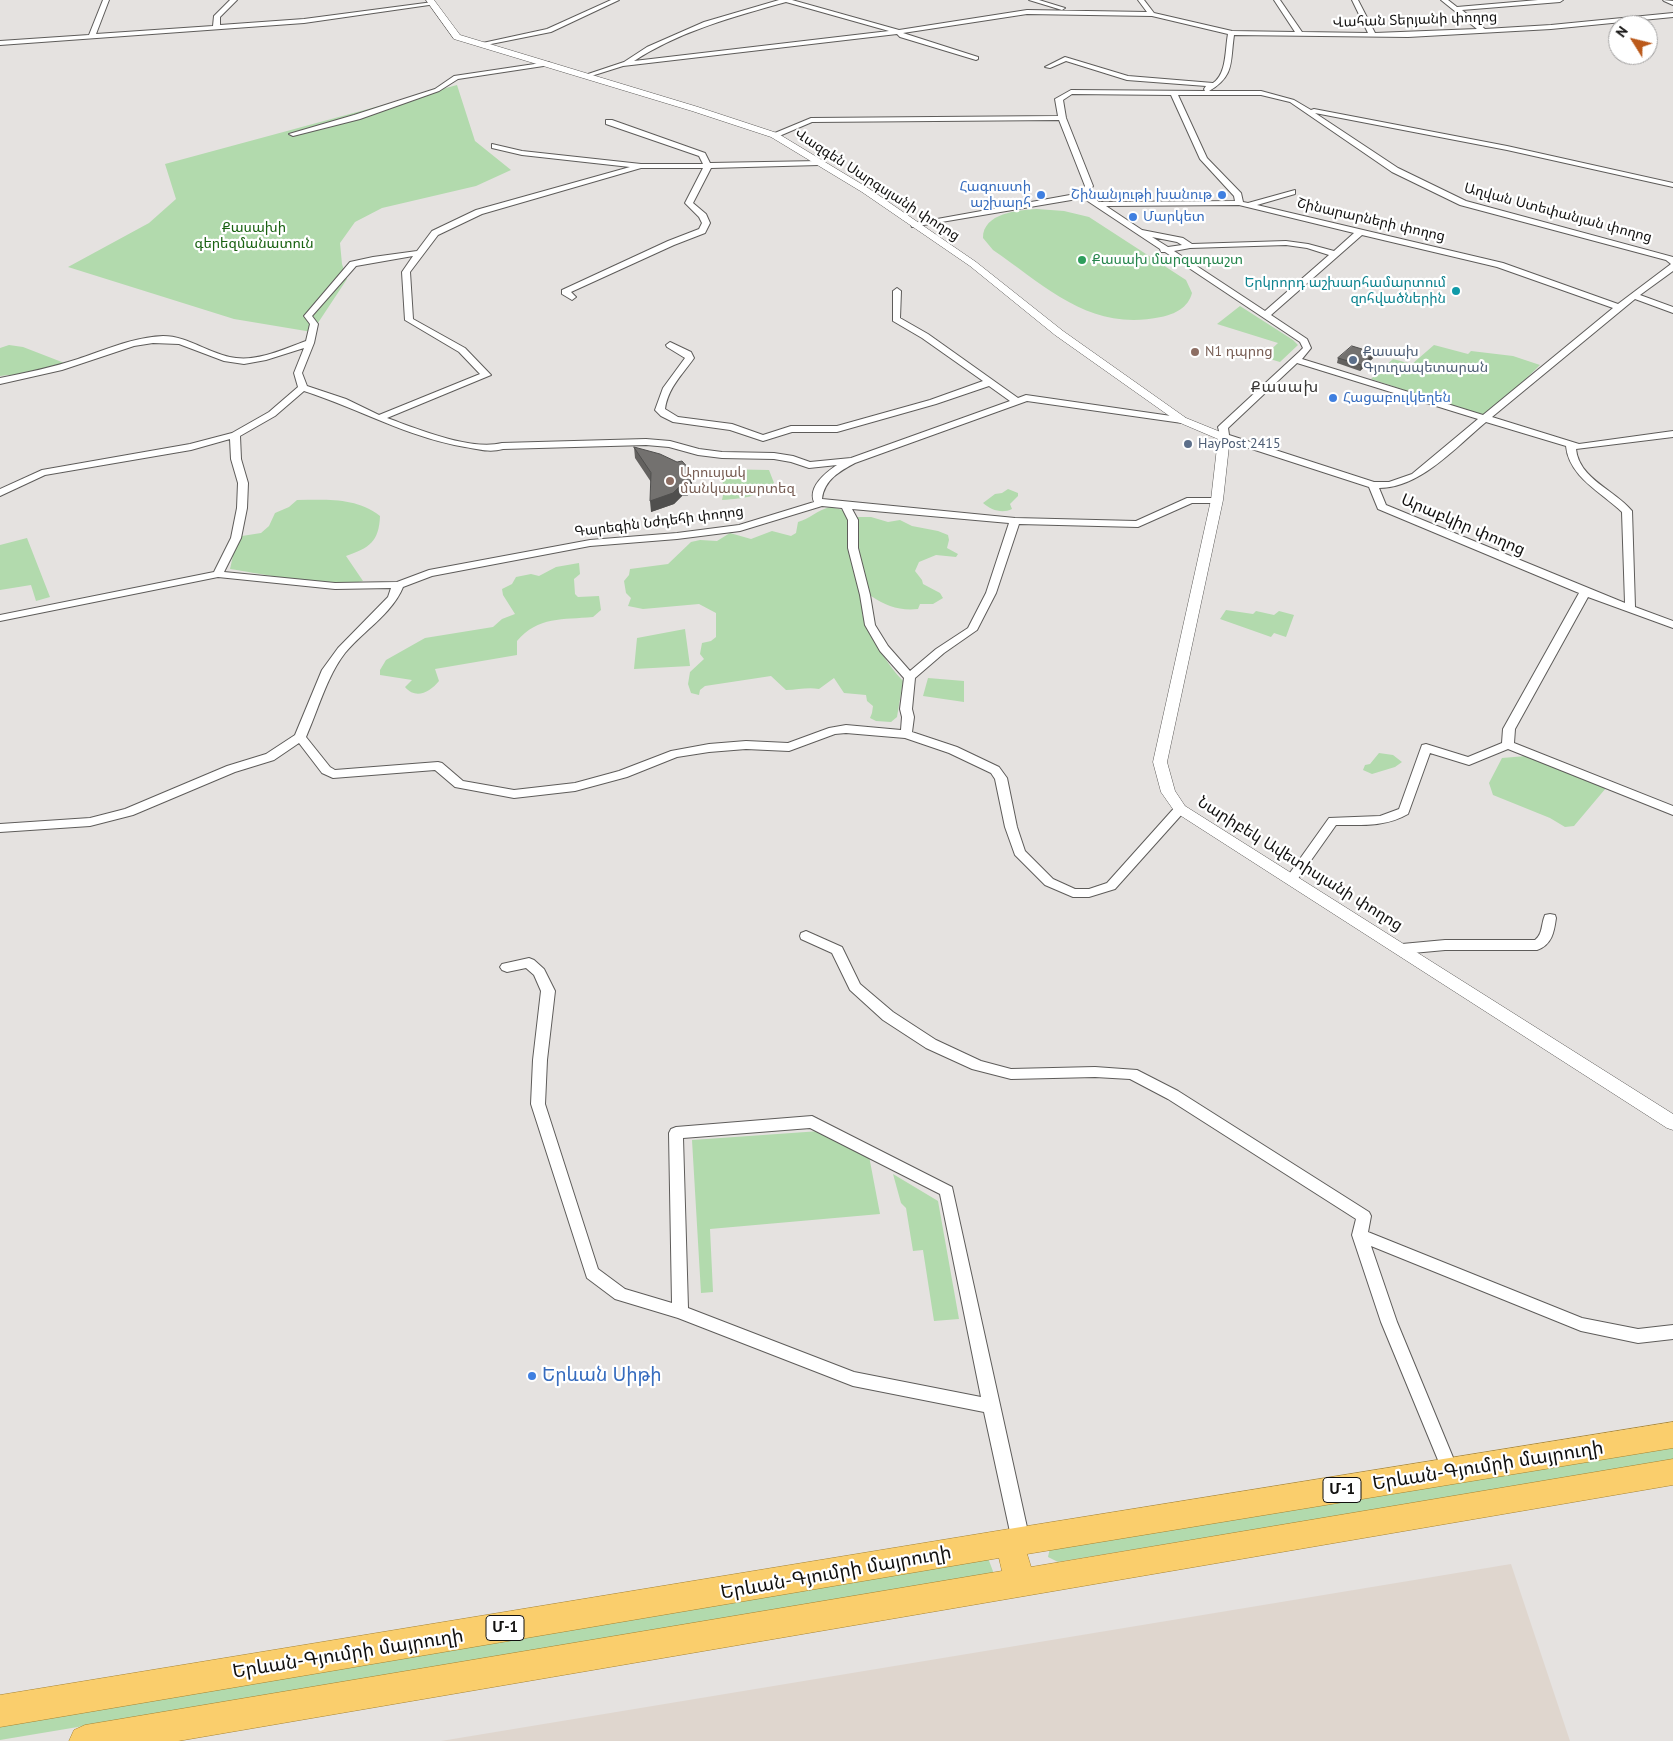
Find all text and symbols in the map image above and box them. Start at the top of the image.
street label: Վահան Տերյանի փողոց [1332,9,1498,31]
north arrow [1608,15,1658,65]
text: N [1612,23,1632,41]
street label: Վազգեն Սարգսյանի փողոց [791,125,963,245]
place label: Հագուստի աշխարհ [959,179,1031,212]
street label: Աղվան Ստեփանյան փողոց [1462,180,1654,246]
place label: Շինանյութի խանութ [1071,187,1212,203]
marker: Հագուստի աշխարհ [1035,189,1047,201]
marker: Շինանյութի խանութ [1216,189,1228,201]
street label: Շինարարների փողոց [1295,195,1447,245]
place label: Մարկետ [1143,209,1205,225]
marker: Մարկետ [1127,211,1139,223]
park label: Քասախի գերեզմանատուն [194,220,314,252]
place label: Քասախ մարզադաշտ [1092,252,1243,268]
marker: Քասախ մարզադաշտ [1076,254,1088,266]
place label: Երկրորդ աշխարհամարտում զոհվածներին [1244,275,1446,308]
marker: Երկրորդ աշխարհամարտում զոհվածներին [1450,285,1462,297]
place label: N1 դպրոց [1205,344,1273,360]
place label: Քասախ Գյուղապետարան [1363,344,1488,377]
marker: N1 դպրոց [1189,346,1201,358]
marker: Քասախ Գյուղապետարան [1347,354,1359,366]
district label: Քասախ [1250,377,1320,397]
place label: Հացաբուլկեղեն [1343,390,1451,406]
marker: Հացաբուլկեղեն [1327,392,1339,404]
place label: HayPost 2415 [1198,436,1281,452]
marker: HayPost 2415 [1182,438,1194,450]
place label: Արուսյակ մանկապարտեզ [680,465,795,498]
marker: Արուսյակ մանկապարտեզ [664,475,676,487]
street label: Արաբկիր փողոց [1398,490,1528,560]
street label: Գարեգին Նժդեհի փողոց [573,503,745,541]
street label: Նարիբեկ Ավետիսյանի փողոց [1194,793,1406,935]
place label: Երևան Սիթի [542,1365,662,1387]
marker: Երևան Սիթի [526,1370,538,1382]
street label: Երևան-Գյումրի մայրուղի [1371,1436,1605,1496]
road number: Մ-1 [1323,1478,1361,1502]
street label: Երևան-Գյումրի մայրուղի [719,1541,953,1605]
road number: Մ-1 [486,1616,524,1640]
street label: Երևան-Գյումրի մայրուղի [231,1624,465,1684]

